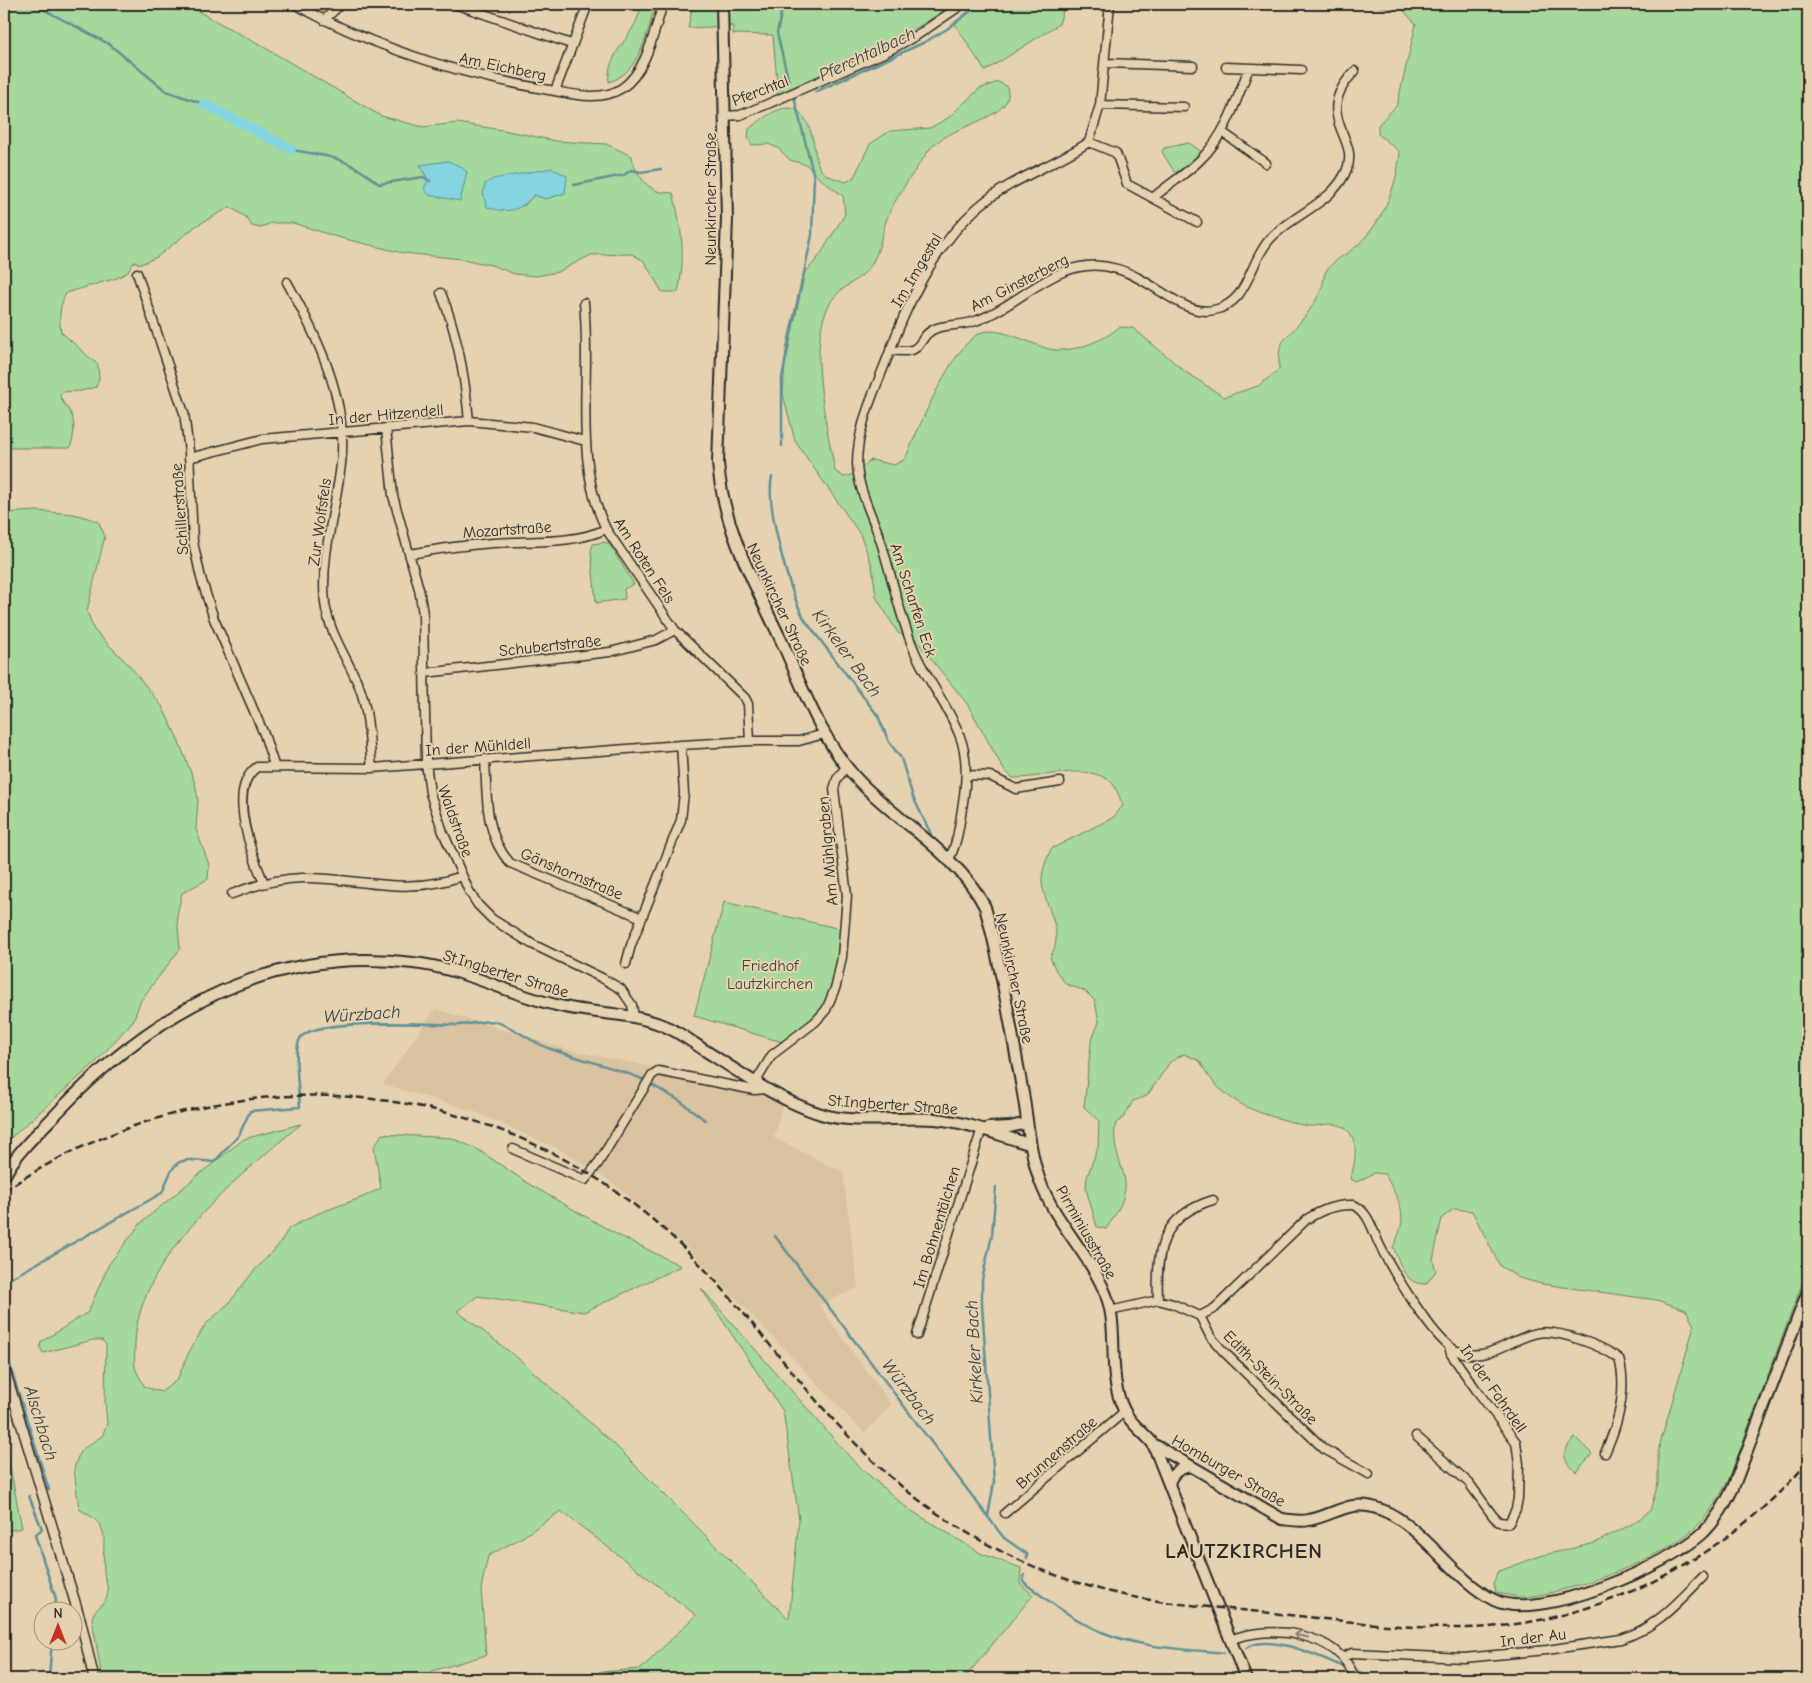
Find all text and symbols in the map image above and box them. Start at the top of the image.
water label: Pferchtalbach [815,23,919,86]
street label: Am Eichberg [458,49,548,85]
street label: Pferchtal [730,72,791,110]
street label: Neunkircher Straße [702,133,720,265]
street label: Im Imgestal [888,230,946,311]
street label: Am Ginsterberg [967,250,1072,315]
street label: In der Hitzendell [328,401,444,429]
street label: Schillerstraße [168,462,192,556]
street label: Zur Wolfsfels [305,477,335,567]
street label: Am Roten Fels [610,514,679,607]
street label: Mozartstraße [462,518,552,542]
street label: Neunkircher Straße [743,540,815,668]
street label: Am Scharfen Eck [886,541,940,660]
water label: Kirkeler Bach [808,605,886,702]
street label: Schubertstraße [498,632,602,660]
street label: In der Mühldell [425,734,531,760]
street label: Waldstraße [434,783,476,860]
street label: Am Mühlgraben [814,795,842,906]
street label: Gänshornstraße [518,844,625,904]
street label: Neunkircher Straße [991,911,1037,1045]
street label: St.Ingberter Straße [441,946,571,1002]
park label: Friedhof Lautzkirchen [727,957,813,993]
water label: Würzbach [323,1001,401,1028]
street label: St.Ingberter Straße [827,1091,959,1119]
street label: Im Bohnentälchen [910,1164,964,1290]
street label: Pirminiusstraße [1052,1182,1120,1283]
water label: Kirkeler Bach [961,1299,988,1404]
street label: Edith-Stein-Straße [1220,1327,1321,1428]
street label: In der Fahrdell [1456,1341,1530,1436]
water label: Würzbach [877,1355,940,1429]
water label: Alschbach [19,1382,62,1463]
street label: Brunnenstraße [1013,1413,1101,1493]
street label: Homburger Straße [1168,1431,1289,1511]
district label: LAUTZKIRCHEN [1165,1539,1323,1563]
north arrow [32,1600,82,1650]
text: N [53,1605,63,1622]
street label: In der Au [1499,1625,1567,1651]
one-way arrow [1293,1631,1309,1640]

